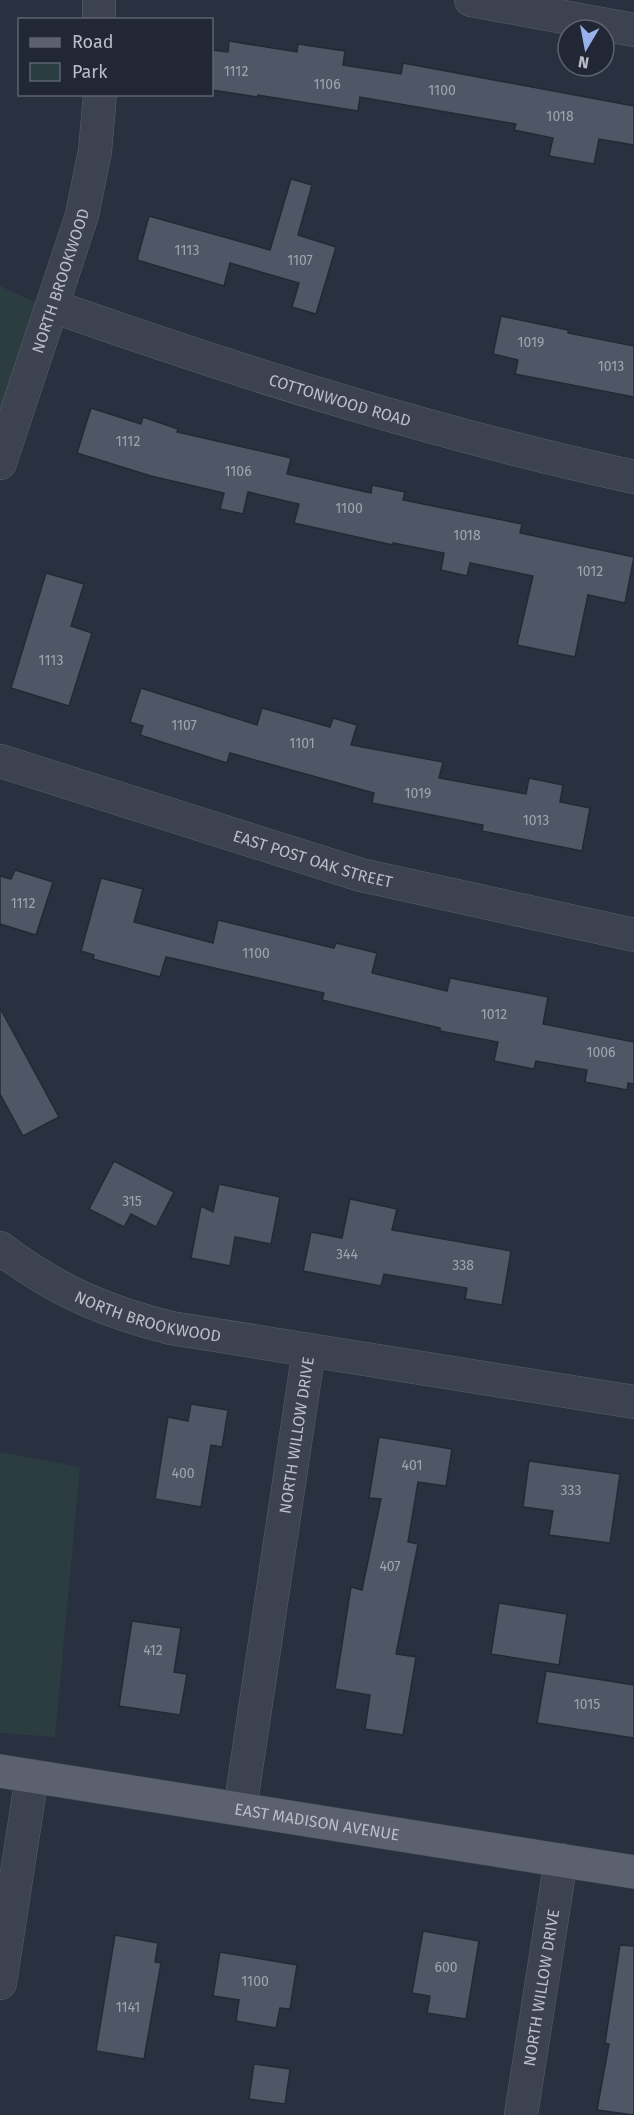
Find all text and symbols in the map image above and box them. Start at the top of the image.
legend [18,18,213,96]
north arrow [556,18,616,78]
text: Road [72,31,114,53]
text: N [577,52,590,73]
text: Park [72,61,108,83]
house number: 1112 [224,63,248,80]
house number: 1106 [313,76,341,93]
house number: 1100 [428,82,456,99]
house number: 1018 [546,108,574,125]
street label: NORTH BROOKWOOD [27,207,93,356]
house number: 1113 [175,242,199,259]
house number: 1107 [287,252,313,269]
house number: 1019 [518,334,544,351]
house number: 1013 [598,358,624,375]
street label: COTTONWOOD ROAD [267,370,413,430]
house number: 1112 [116,433,140,450]
house number: 1106 [224,463,252,480]
house number: 1100 [335,500,363,517]
house number: 1018 [453,527,481,544]
house number: 1012 [577,563,603,580]
house number: 1113 [39,652,63,669]
house number: 1107 [171,717,197,734]
house number: 1101 [289,735,315,752]
house number: 1019 [405,785,431,802]
house number: 1013 [523,812,549,829]
street label: EAST POST OAK STREET [231,826,395,891]
house number: 1112 [11,895,35,912]
house number: 1100 [242,945,270,962]
house number: 1012 [481,1006,507,1023]
house number: 1006 [586,1044,616,1061]
house number: 315 [122,1193,142,1210]
house number: 344 [336,1246,358,1263]
house number: 338 [452,1257,474,1274]
street label: NORTH BROOKWOOD [72,1286,222,1345]
street label: NORTH WILLOW DRIVE [275,1355,317,1515]
house number: 401 [402,1457,422,1474]
house number: 400 [171,1465,195,1482]
house number: 333 [561,1482,581,1499]
house number: 407 [379,1558,401,1575]
house number: 412 [143,1642,163,1659]
house number: 1015 [574,1696,600,1713]
street label: EAST MADISON AVENUE [233,1799,401,1844]
street label: NORTH WILLOW DRIVE [519,1908,563,2067]
house number: 600 [434,1959,458,1976]
house number: 1100 [241,1973,269,1990]
house number: 1141 [116,1999,140,2016]

